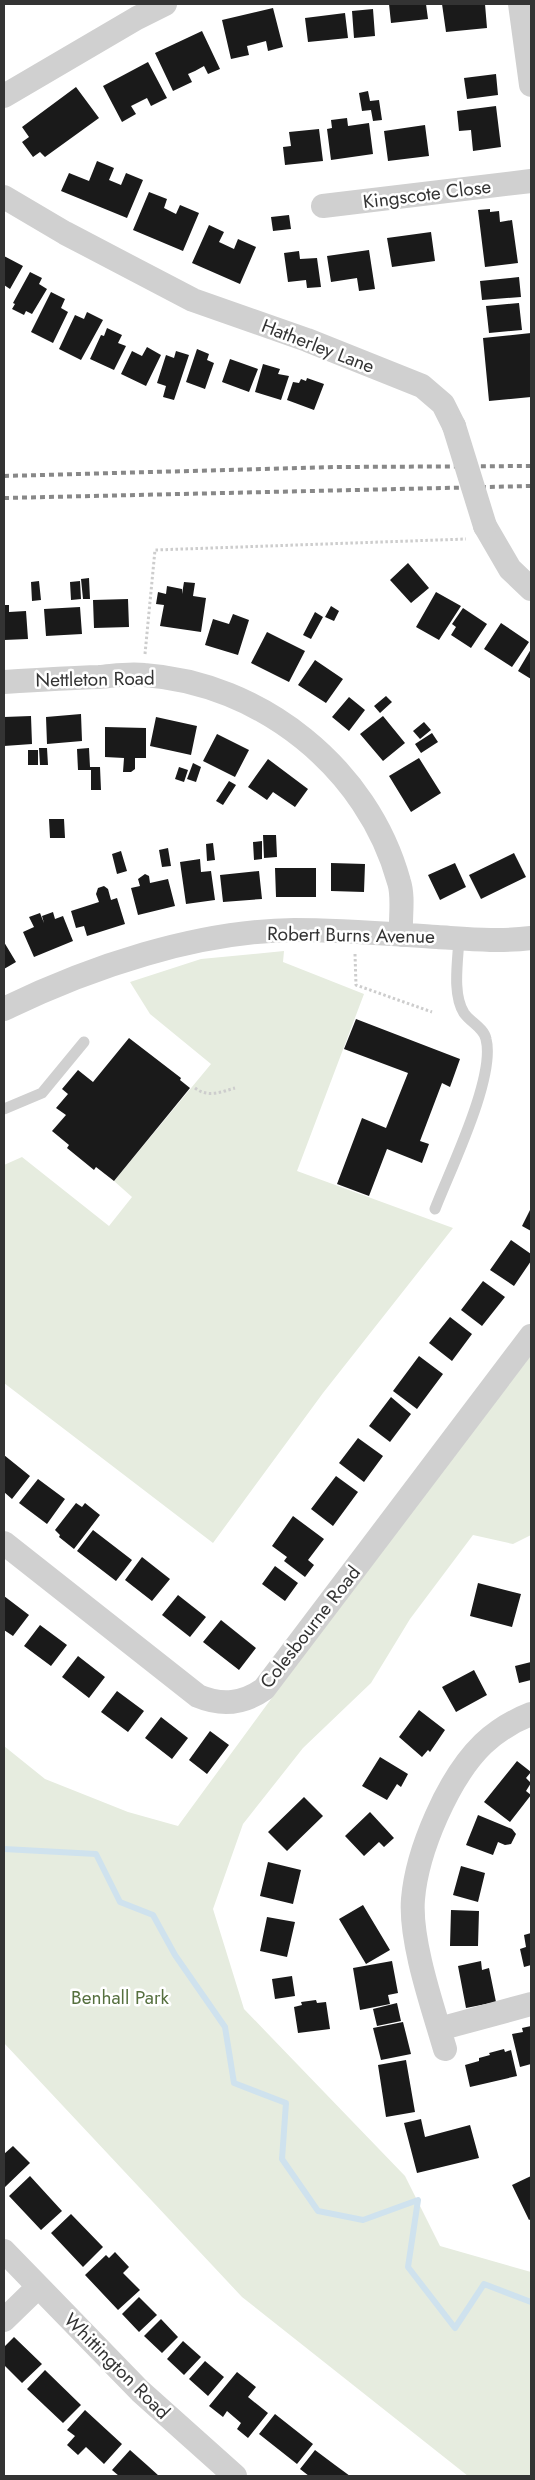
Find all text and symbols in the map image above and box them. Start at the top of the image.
street label: Kingscote Close [361,173,493,215]
street label: Hatherley Lane [258,312,379,380]
street label: Nettleton Road [35,664,155,694]
street label: Robert Burns Avenue [267,920,435,950]
street label: Colesbourne Road [253,1560,367,1694]
park label: Benhall Park [71,1984,170,2011]
street label: Whittington Road [58,2307,176,2425]

